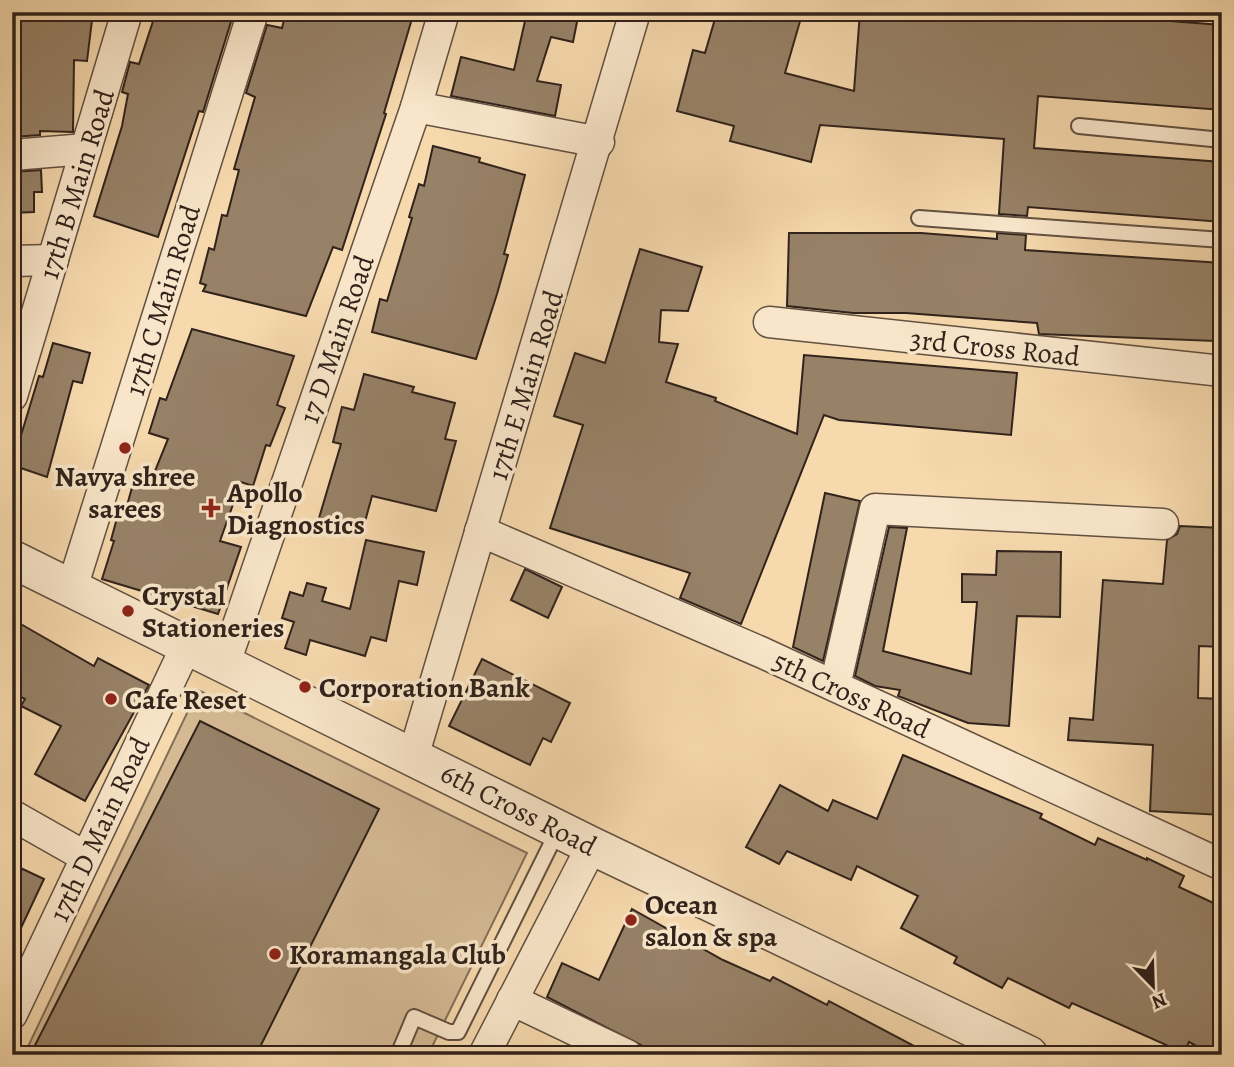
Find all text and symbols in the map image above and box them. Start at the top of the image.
street label: 17th B Main Road [30,84,124,284]
street label: 17th C Main Road [116,199,210,400]
street label: 17 D Main Road [290,249,384,429]
street label: 17th E Main Road [479,285,573,485]
street label: 3rd Cross Road [908,320,1083,376]
marker: Navya shree sarees [117,440,133,456]
place label: Navya shree sarees [55,458,195,528]
place label: Apollo Diagnostics [226,474,365,544]
marker: Apollo Diagnostics [201,498,221,518]
place label: Crystal Stationeries [142,577,285,647]
marker: Crystal Stationeries [120,603,136,619]
street label: 5th Cross Road [767,642,937,748]
place label: Corporation Bank [319,669,530,707]
marker: Corporation Bank [297,679,313,695]
place label: Cafe Reset [125,681,247,719]
marker: Cafe Reset [103,691,119,707]
street label: 17th D Main Road [40,730,160,928]
street label: 6th Cross Road [434,754,604,866]
place label: Ocean salon & spa [645,886,778,956]
marker: Ocean salon & spa [623,912,639,928]
place label: Koramangala Club [289,936,506,974]
marker: Koramangala Club [267,946,283,962]
north arrow [1118,951,1188,1021]
text: N [1148,986,1171,1015]

